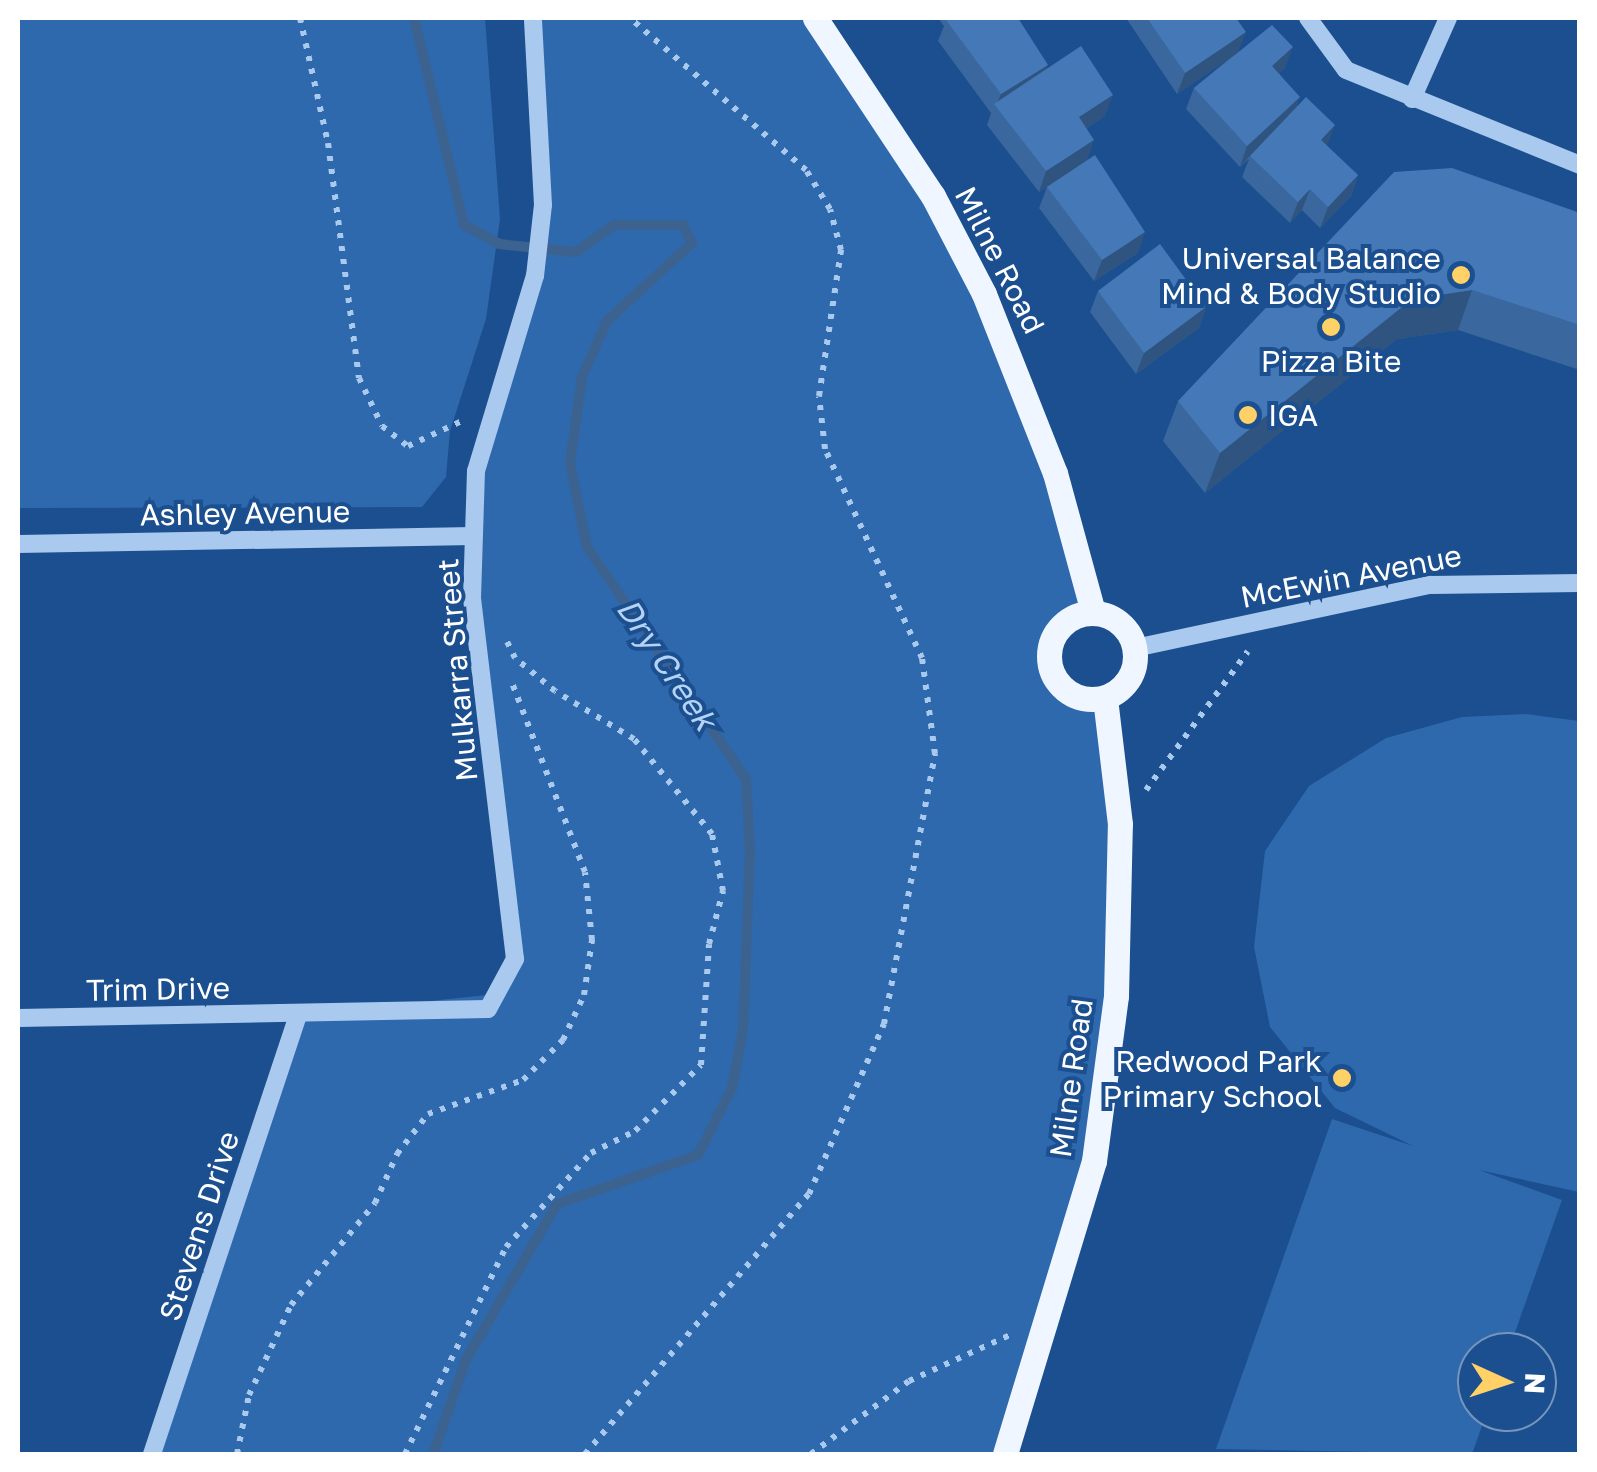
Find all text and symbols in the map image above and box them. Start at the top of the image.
street label: Milne Road [948,180,1052,340]
place label: Universal Balance Mind & Body Studio [1161,240,1441,310]
marker: Universal Balance Mind & Body Studio [1450,264,1472,286]
marker: Pizza Bite [1320,316,1342,338]
place label: Pizza Bite [1261,343,1401,379]
place label: IGA [1268,397,1318,433]
marker: IGA [1237,404,1259,426]
street label: Ashley Avenue [139,493,351,533]
street label: McEwin Avenue [1237,537,1465,615]
street label: Mulkarra Street [429,557,485,783]
water label: Dry Creek [609,591,725,737]
street label: Trim Drive [86,970,230,1008]
street label: Milne Road [1042,996,1100,1160]
place label: Redwood Park Primary School [1103,1043,1322,1114]
marker: Redwood Park Primary School [1331,1067,1353,1089]
street label: Stevens Drive [151,1127,247,1325]
north arrow [1457,1332,1557,1432]
text: N [1518,1372,1552,1395]

